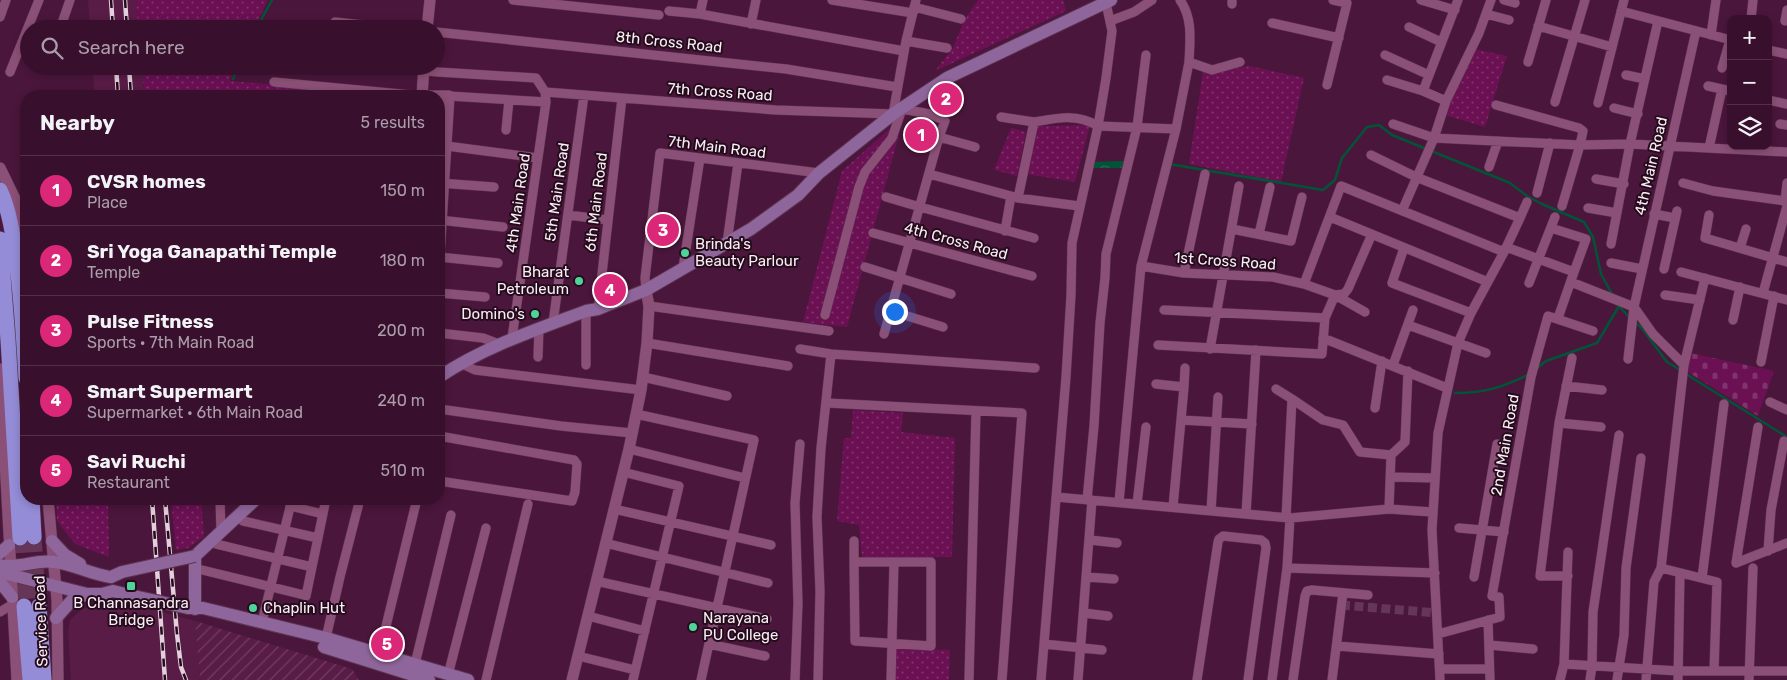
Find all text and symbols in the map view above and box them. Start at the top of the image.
map controls [1727,15,1772,150]
button: + [1727,15,1772,60]
search box [20,20,445,75]
street label: 8th Cross Road [615,27,723,57]
icon: search [38,34,66,62]
text: Search here [78,36,185,59]
button: − [1727,60,1772,105]
street label: 7th Cross Road [667,79,773,105]
pin: 2 [930,80,962,118]
button: layers [1727,105,1772,150]
text: Nearby [40,110,115,135]
text: 5 results [361,113,425,132]
street label: 4th Main Road [1631,115,1671,217]
pin: 1 [905,116,937,154]
street label: 7th Main Road [667,132,767,162]
street label: 5th Main Road [541,141,573,243]
street label: 6th Main Road [581,151,611,253]
street label: 4th Main Road [502,152,534,254]
text: CVSR homes [87,170,206,193]
text: 1 [52,181,60,200]
text: 150 m [380,181,425,200]
text: Place [87,193,128,212]
pin: 3 [647,211,679,249]
street label: 4th Cross Road [902,219,1010,263]
place label: Brinda's Beauty Parlour [695,235,799,270]
text: Sri Yoga Ganapathi Temple [87,240,337,263]
marker: Brinda's Beauty Parlour [679,247,691,259]
street label: 1st Cross Road [1173,248,1277,274]
text: 2 [51,251,61,270]
text: 180 m [380,251,425,270]
text: Temple [87,263,140,282]
place label: Bharat Petroleum [497,263,569,298]
pin: 4 [594,271,626,309]
marker: Bharat Petroleum [573,275,585,287]
your location [882,299,908,325]
place label: Domino's [461,305,525,323]
marker: Domino's [529,308,541,320]
text: Pulse Fitness [87,310,214,333]
text: 3 [51,321,61,340]
text: 200 m [377,321,425,340]
text: Sports · 7th Main Road [87,333,254,352]
text: Smart Supermart [87,380,253,403]
text: 4 [51,391,61,410]
text: 240 m [378,391,425,410]
street label: 2nd Main Road [1487,393,1523,497]
text: Supermarket · 6th Main Road [87,403,303,422]
text: Savi Ruchi [87,450,186,473]
text: 5 [51,461,61,480]
text: 510 m [381,461,425,480]
text: Restaurant [87,473,170,492]
street label: Service Road [30,575,52,667]
marker: B Channasandra Bridge [125,580,137,592]
place label: B Channasandra Bridge [73,594,189,629]
place label: Chaplin Hut [263,599,345,617]
marker: Chaplin Hut [247,602,259,614]
place label: Narayana PU College [703,609,778,644]
marker: Narayana PU College [687,621,699,633]
pin: 5 [371,625,403,663]

